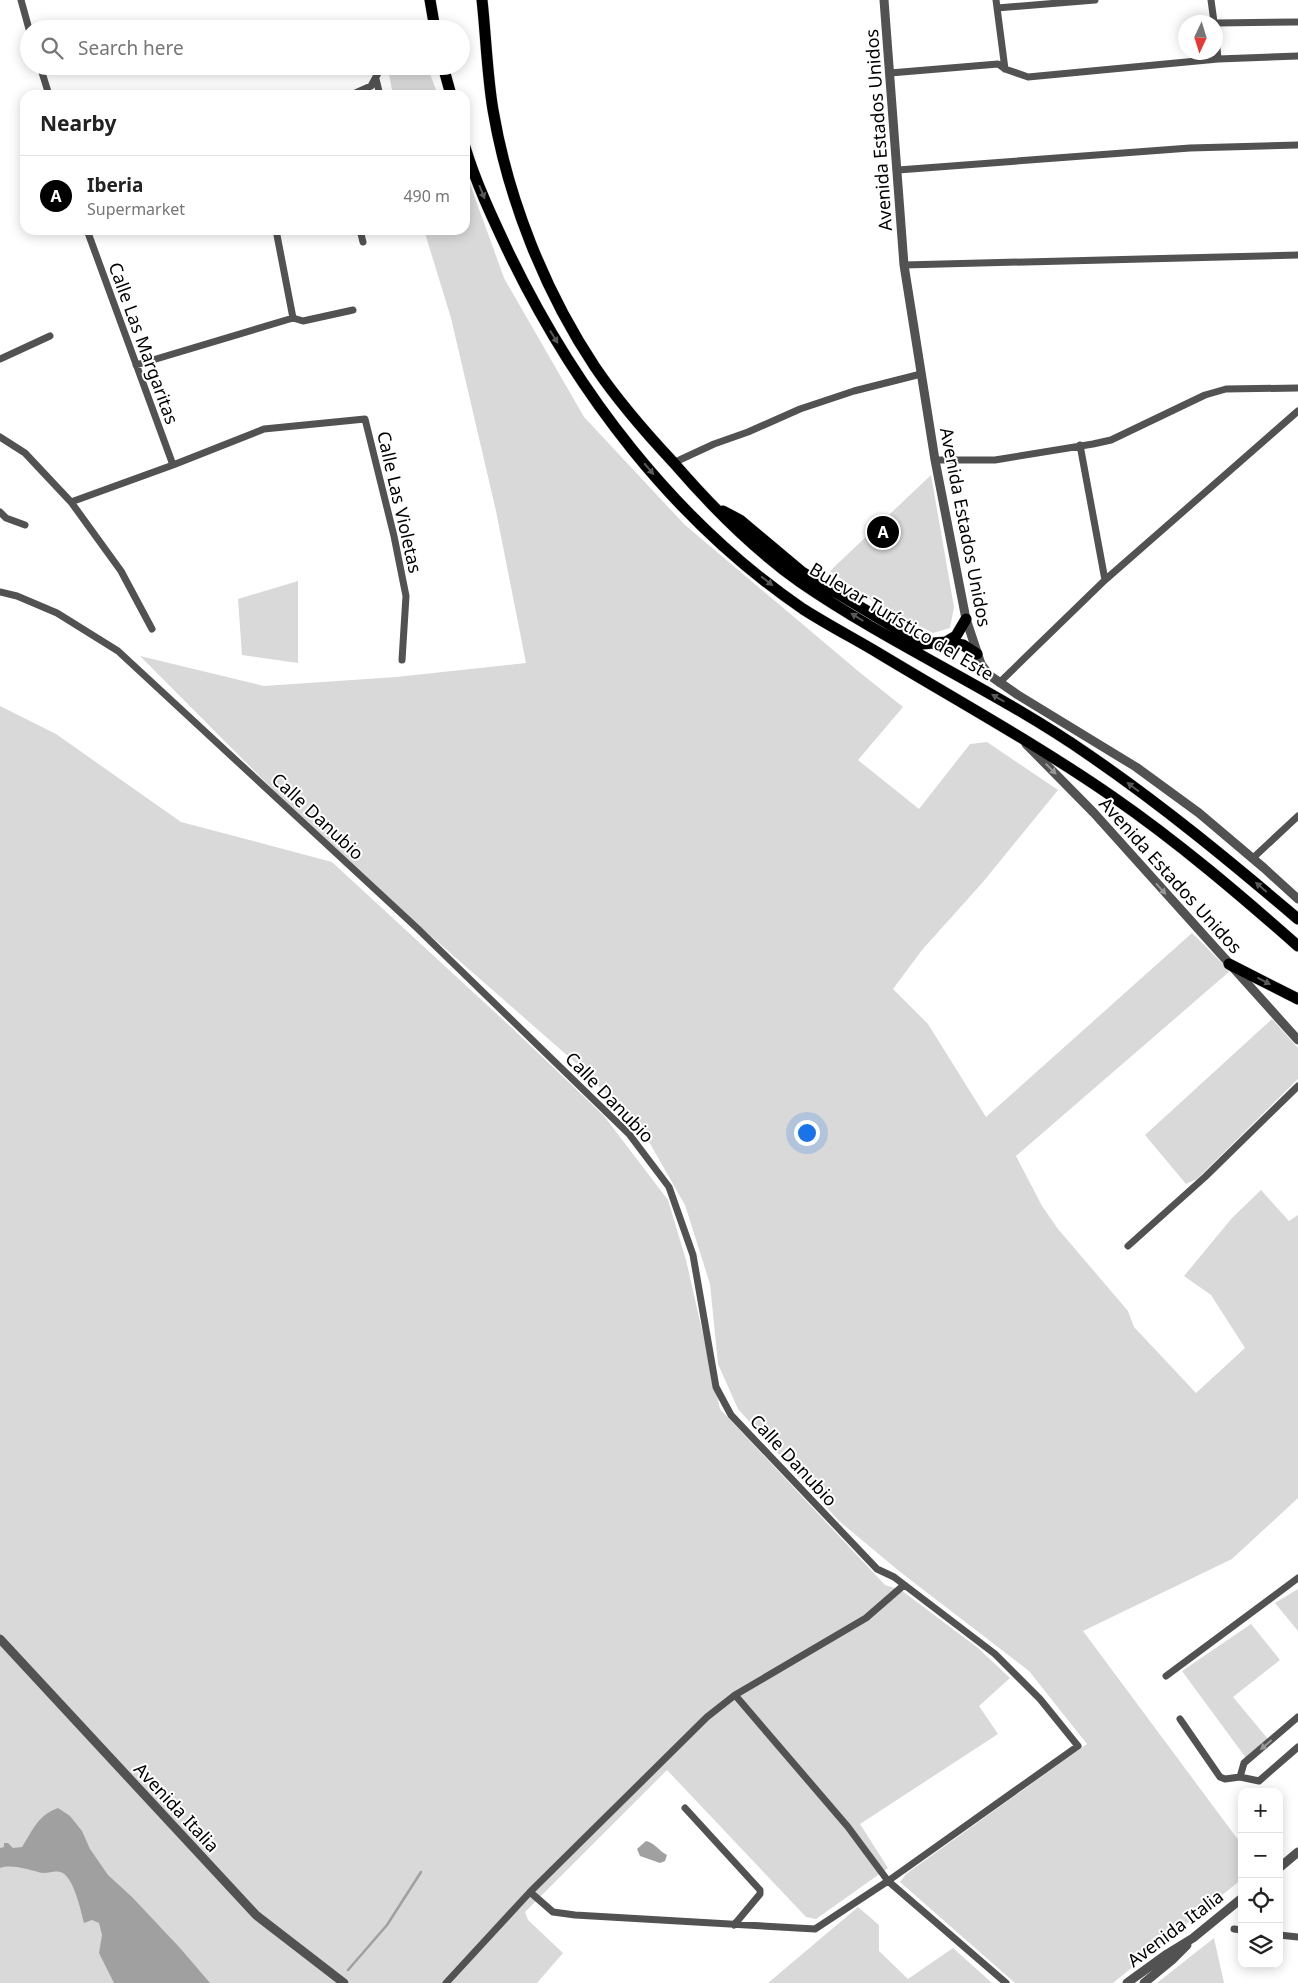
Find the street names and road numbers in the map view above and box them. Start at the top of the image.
street label: Avenida Estados Unidos [859,28,897,232]
street label: Calle Las Margaritas [104,259,184,427]
street label: Avenida Estados Unidos [935,425,997,629]
street label: Calle Las Violetas [372,429,428,575]
street label: Bulevar Turístico del Este [806,556,998,686]
street label: Calle Danubio [267,767,369,865]
street label: Avenida Estados Unidos [1094,792,1248,958]
street label: Calle Danubio [560,1046,660,1148]
street label: Calle Danubio [745,1409,843,1511]
street label: Avenida Italia [129,1757,225,1857]
street label: Avenida Italia [1122,1884,1228,1972]

